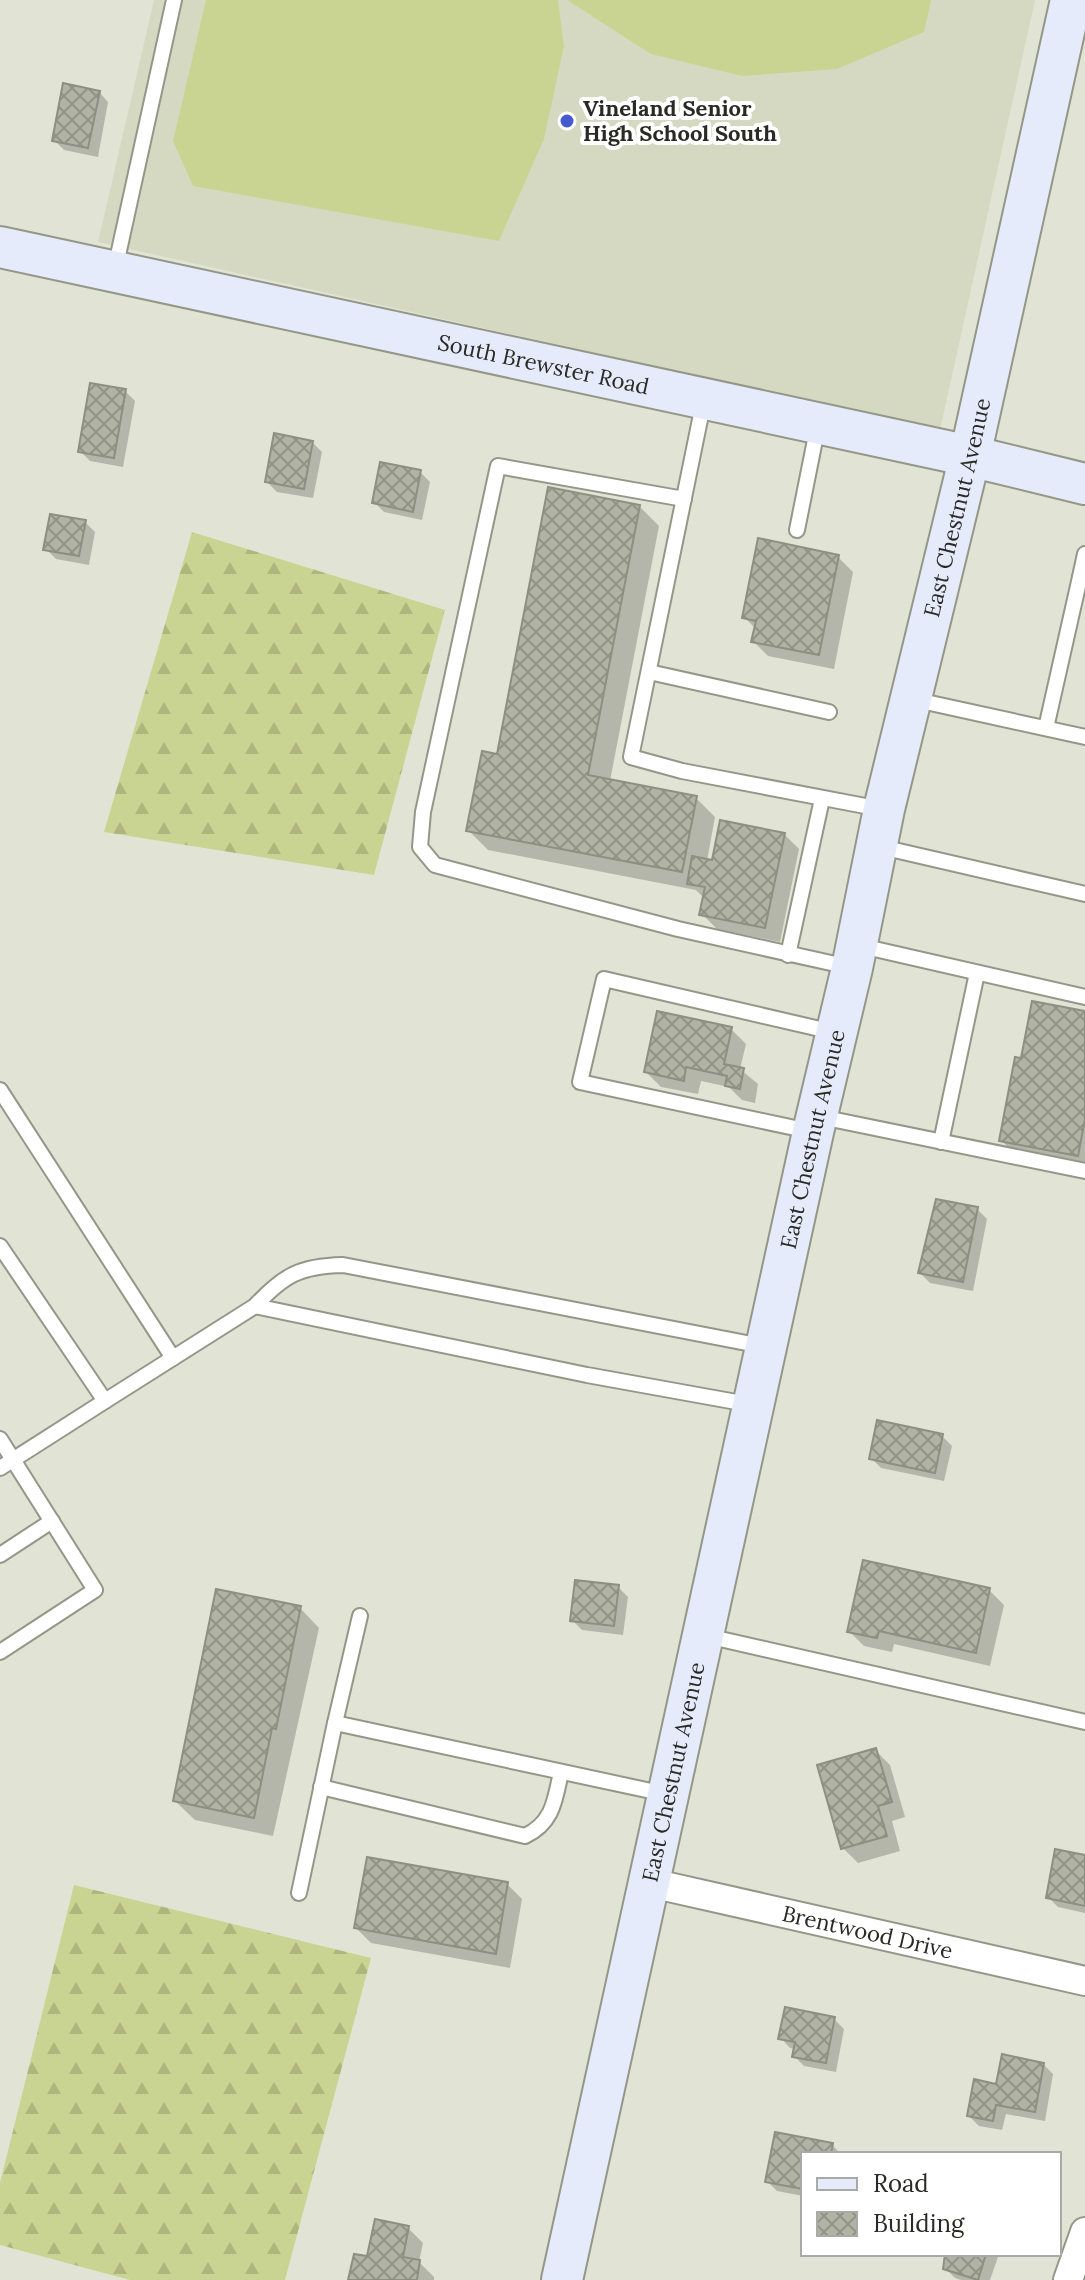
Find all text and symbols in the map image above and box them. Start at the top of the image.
place label: Vineland Senior High School South [583,94,777,147]
marker: Vineland Senior High School South [558,112,576,130]
street label: South Brewster Road [435,328,652,400]
street label: East Chestnut Avenue [917,395,996,620]
street label: East Chestnut Avenue [774,1027,851,1252]
street label: East Chestnut Avenue [635,1659,711,1885]
street label: Brentwood Drive [780,1899,956,1965]
legend [801,2152,1061,2256]
text: Road [873,2168,929,2199]
text: Building [873,2208,965,2239]

